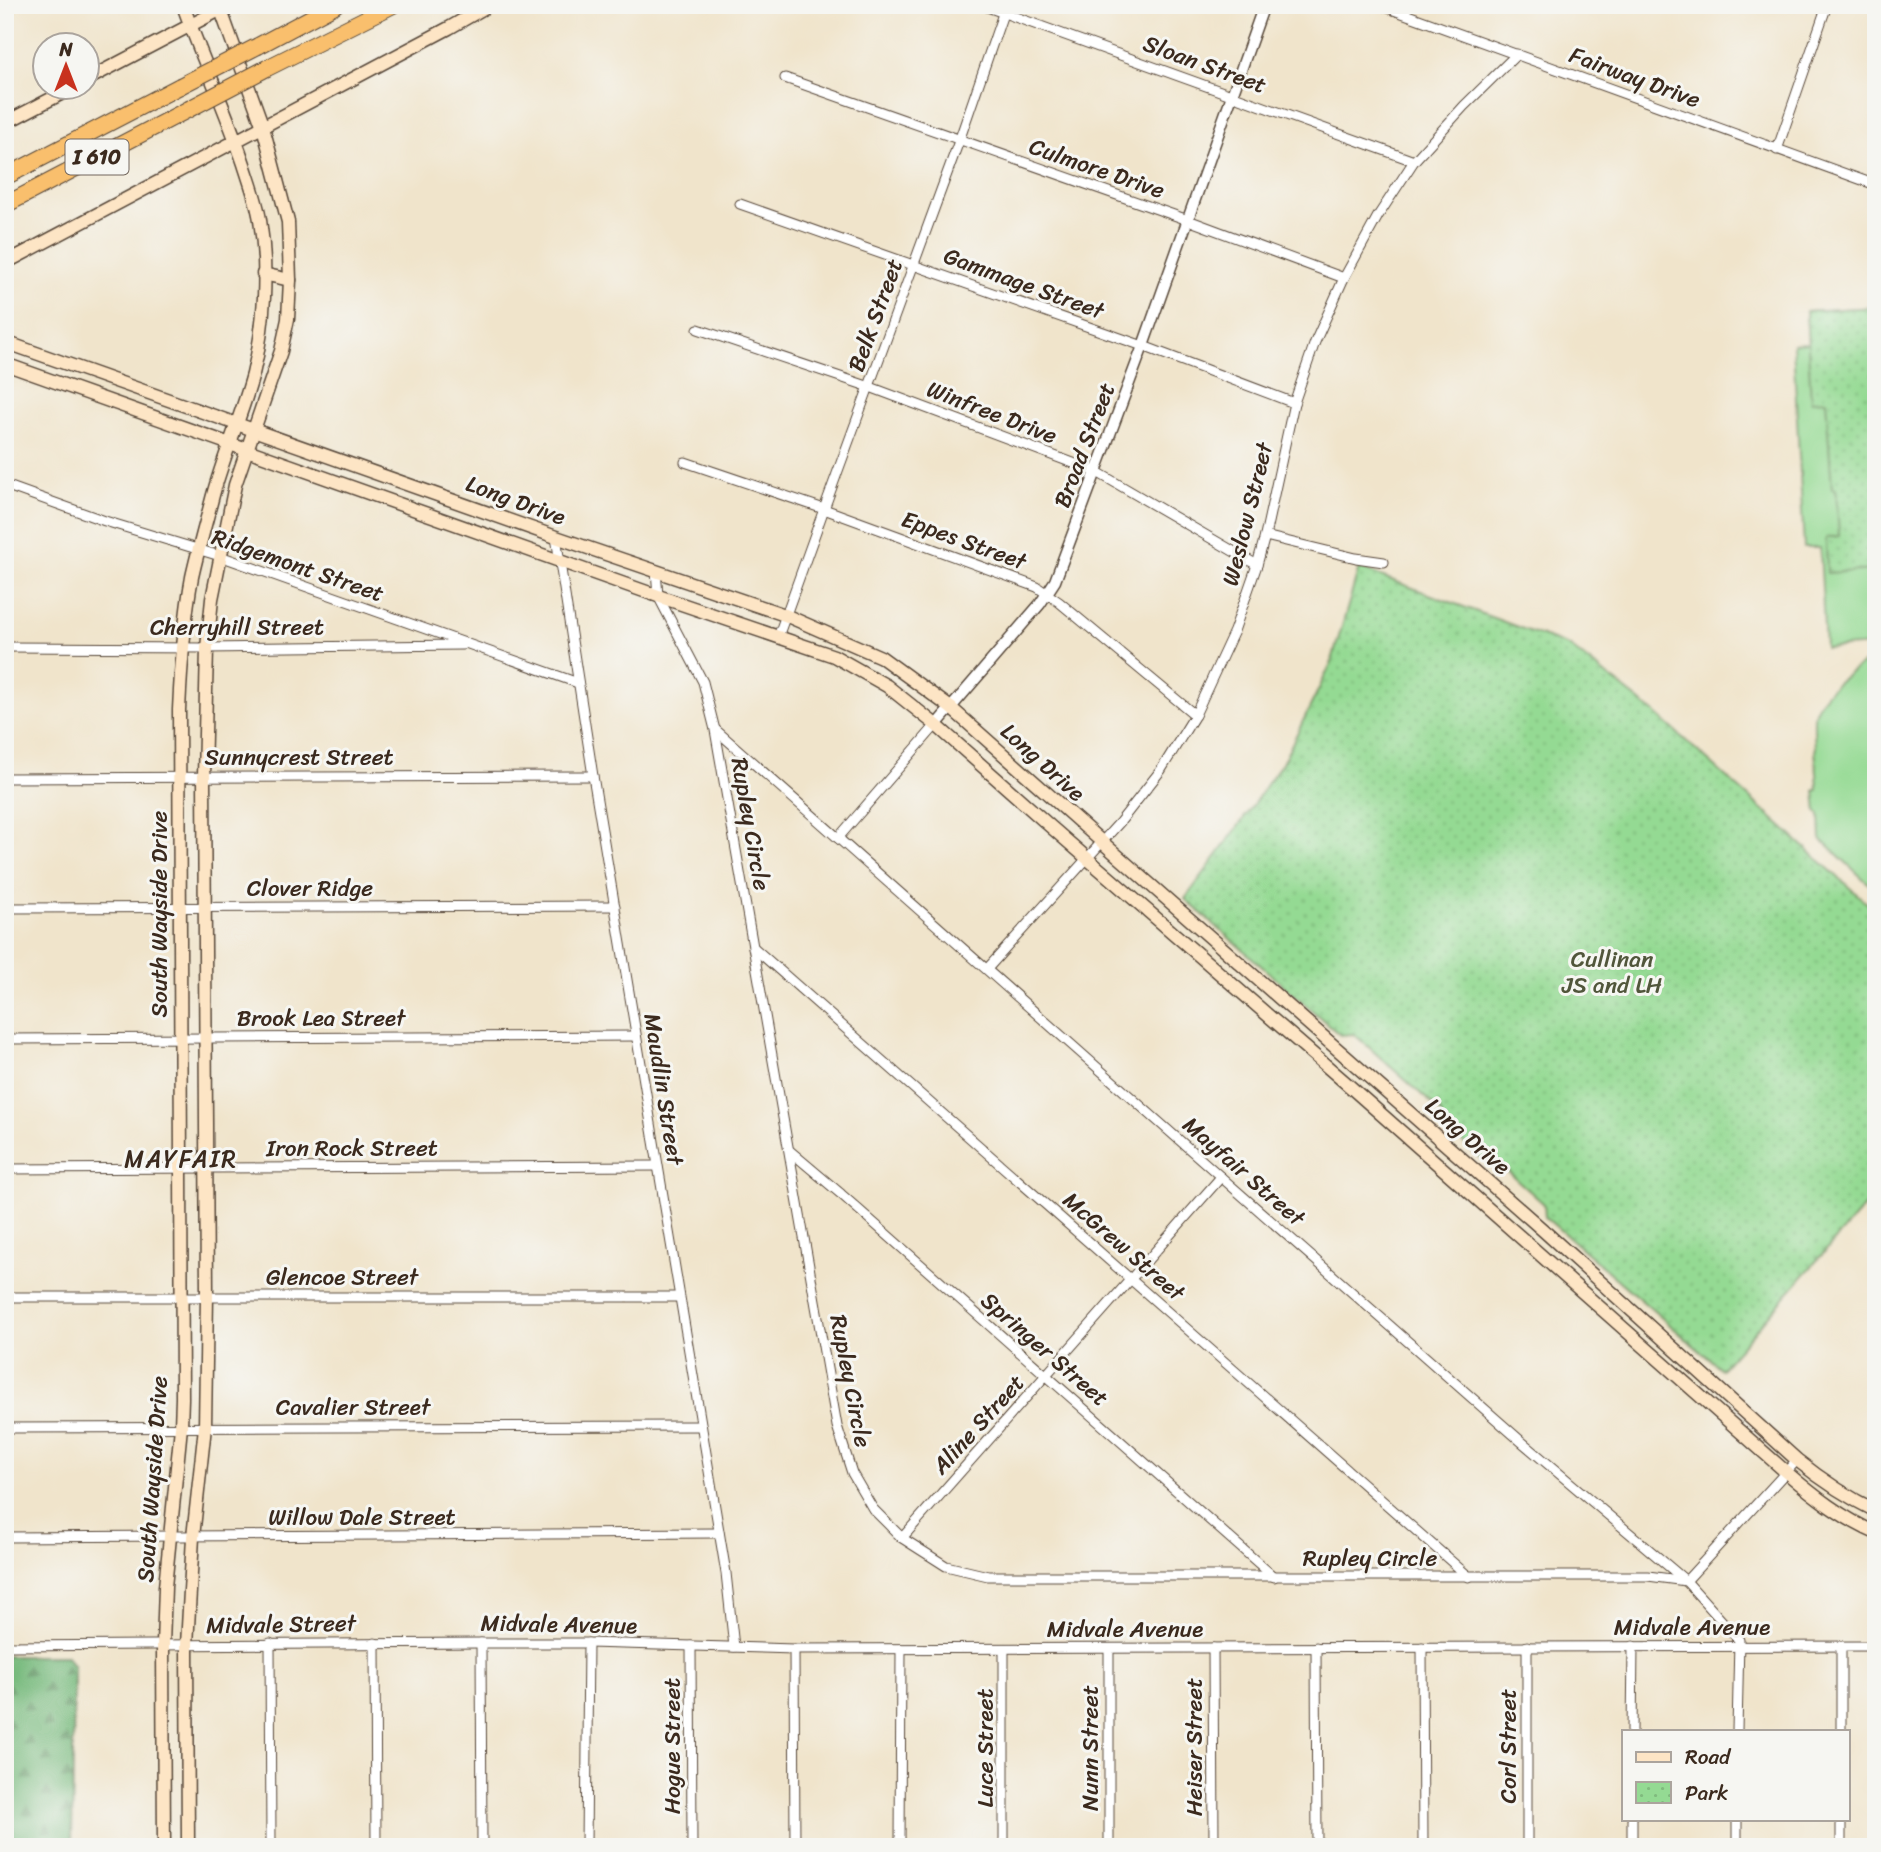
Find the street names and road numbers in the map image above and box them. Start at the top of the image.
street label: Sloan Street [1137,23,1272,106]
street label: Fairway Drive [1563,35,1706,120]
street label: Culmore Drive [1023,126,1170,211]
road number: I 610 [66,140,128,174]
street label: Gammage Street [938,235,1112,332]
street label: Belk Street [836,253,915,378]
street label: Winfree Drive [921,369,1063,456]
street label: Broad Street [1042,377,1127,514]
street label: Weslow Street [1210,436,1285,590]
street label: Long Drive [460,463,572,537]
street label: Eppes Street [896,499,1034,583]
street label: Ridgemont Street [206,517,390,614]
street label: Cherryhill Street [150,607,324,648]
street label: Long Drive [990,712,1095,812]
street label: Sunnycrest Street [204,737,394,778]
street label: Rupley Circle [719,754,782,894]
street label: South Wayside Drive [139,810,180,1017]
street label: Clover Ridge [247,868,373,909]
street label: Brook Lea Street [237,998,407,1039]
street label: Maudlin Street [631,1010,696,1170]
street label: Long Drive [1415,1087,1520,1186]
street label: Mayfair Street [1173,1106,1316,1238]
street label: Iron Rock Street [265,1128,438,1169]
street label: McGrew Street [1053,1181,1196,1313]
street label: Glencoe Street [266,1257,420,1298]
street label: Springer Street [971,1281,1118,1417]
street label: Rupley Circle [818,1311,884,1451]
street label: Aline Street [921,1364,1035,1485]
street label: South Wayside Drive [125,1374,180,1584]
street label: Cavalier Street [276,1387,432,1428]
street label: Willow Dale Street [268,1497,456,1538]
street label: Rupley Circle [1303,1538,1437,1579]
street label: Midvale Street [206,1603,358,1646]
street label: Midvale Avenue [480,1603,638,1646]
street label: Midvale Avenue [1614,1607,1770,1648]
street label: Midvale Avenue [1047,1609,1203,1650]
street label: Hogue Street [652,1678,693,1814]
street label: Heiser Street [1174,1678,1215,1816]
street label: Nunn Street [1070,1685,1111,1811]
street label: Luce Street [965,1688,1006,1808]
street label: Corl Street [1488,1689,1529,1803]

